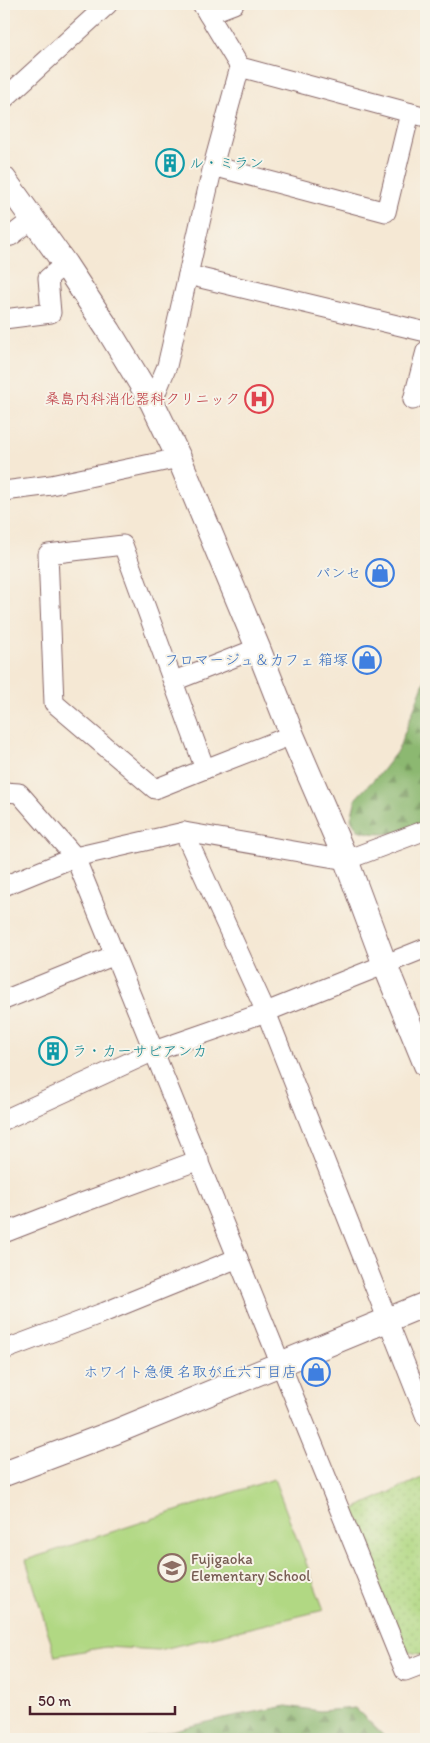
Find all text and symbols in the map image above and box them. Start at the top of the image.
building icon: ル・ミラン [155,148,185,178]
place label: ル・ミラン [189,154,264,172]
hospital icon: 桑島内科消化器科クリニック [244,384,274,414]
place label: 桑島内科消化器科クリニック [45,390,240,408]
shop icon: パンセ [365,558,395,588]
place label: パンセ [316,564,361,582]
shop icon: フロマージュ＆カフェ 箱塚 [352,645,382,675]
place label: フロマージュ＆カフェ 箱塚 [164,651,348,669]
building icon: ラ・カーサビアンカ [38,1036,68,1066]
place label: ラ・カーサビアンカ [72,1042,208,1060]
shop icon: ホワイト急便 名取が丘六丁目店 [301,1357,331,1387]
place label: ホワイト急便 名取が丘六丁目店 [84,1363,297,1381]
place label: Fujigaoka Elementary School [191,1550,311,1585]
school or university icon: Fujigaoka Elementary School [157,1553,187,1583]
scale bar [30,1683,175,1715]
text: 50 m [38,1692,71,1710]

